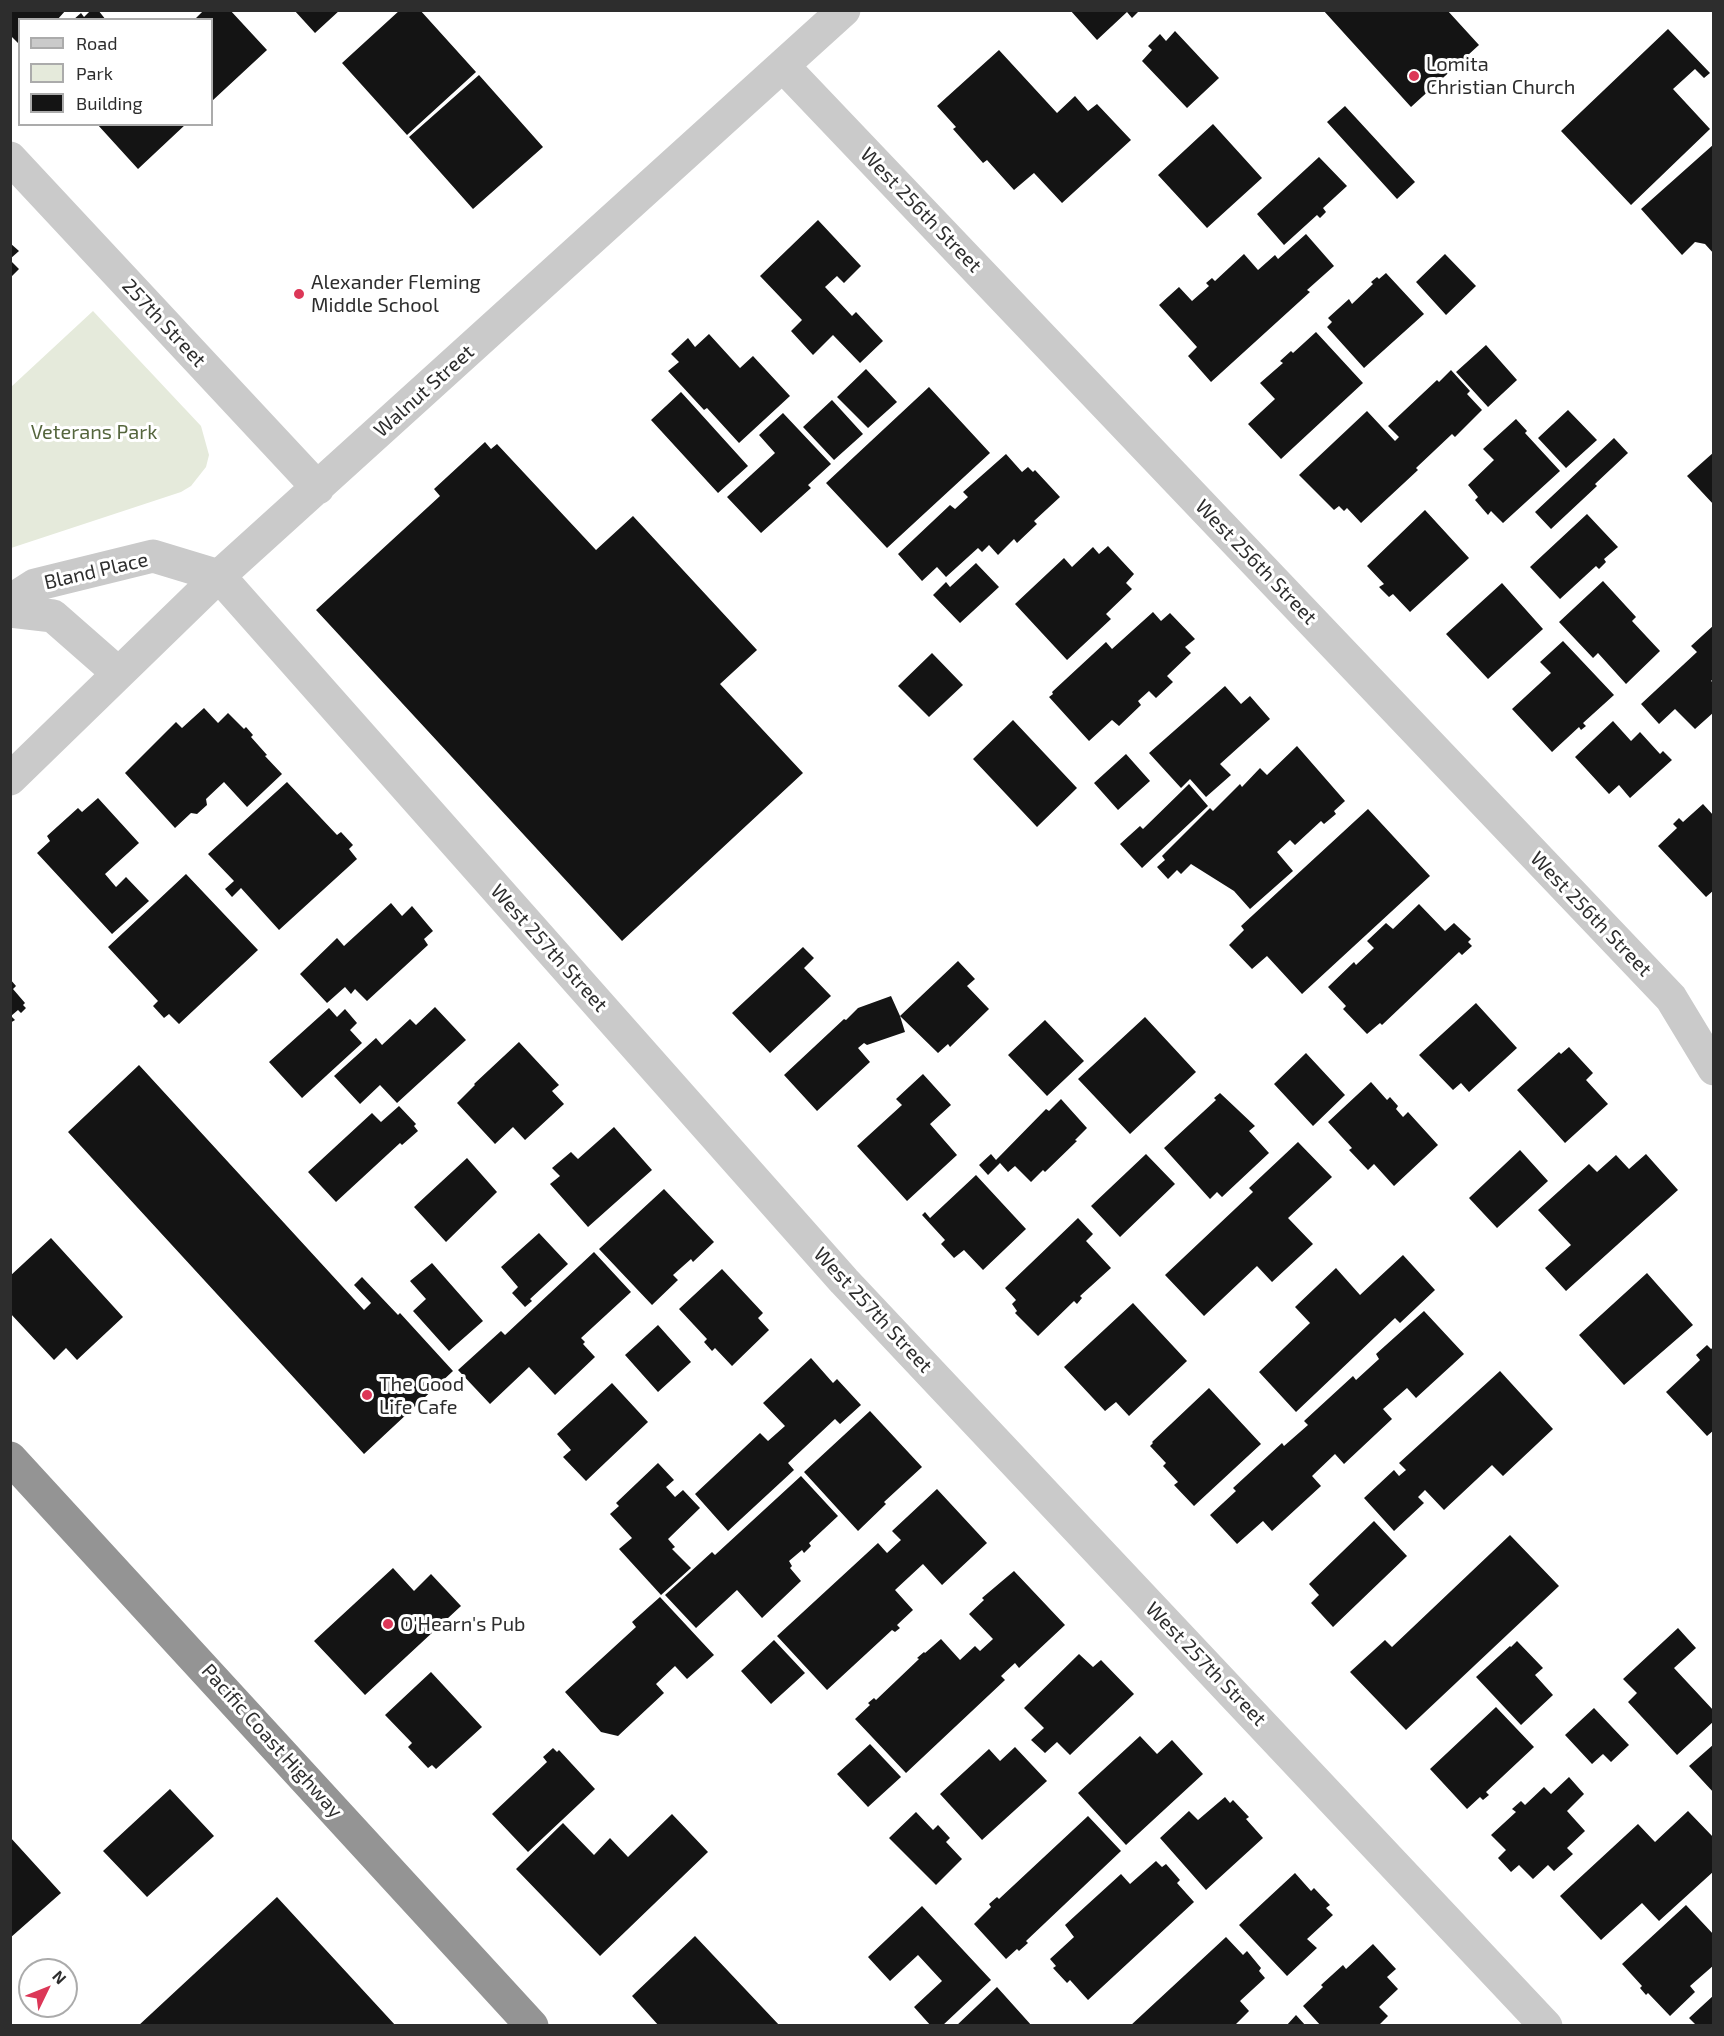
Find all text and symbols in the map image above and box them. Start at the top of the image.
legend [18,18,213,126]
text: Road [76,32,117,54]
place label: Lomita Christian Church [1426,52,1575,99]
text: Park [76,62,113,84]
marker: Lomita Christian Church [1407,69,1421,83]
text: Building [76,92,143,114]
street label: West 256th Street [855,143,987,277]
place label: Alexander Fleming Middle School [311,270,481,317]
street label: 257th Street [117,274,211,372]
marker: Alexander Fleming Middle School [292,287,306,301]
street label: Walnut Street [369,340,479,442]
park label: Veterans Park [31,420,157,444]
street label: West 256th Street [1190,495,1322,629]
street label: Bland Place [42,547,150,595]
street label: West 256th Street [1525,847,1657,981]
street label: West 257th Street [486,879,612,1017]
street label: West 257th Street [809,1242,937,1378]
place label: The Good Life Cafe [379,1372,464,1419]
marker: The Good Life Cafe [360,1388,374,1402]
street label: West 257th Street [1141,1597,1271,1731]
place label: O'Hearn's Pub [400,1612,525,1636]
marker: O'Hearn's Pub [381,1617,395,1631]
street label: Pacific Coast Highway [197,1659,347,1823]
north arrow [18,1958,78,2018]
text: N [49,1966,71,1987]

